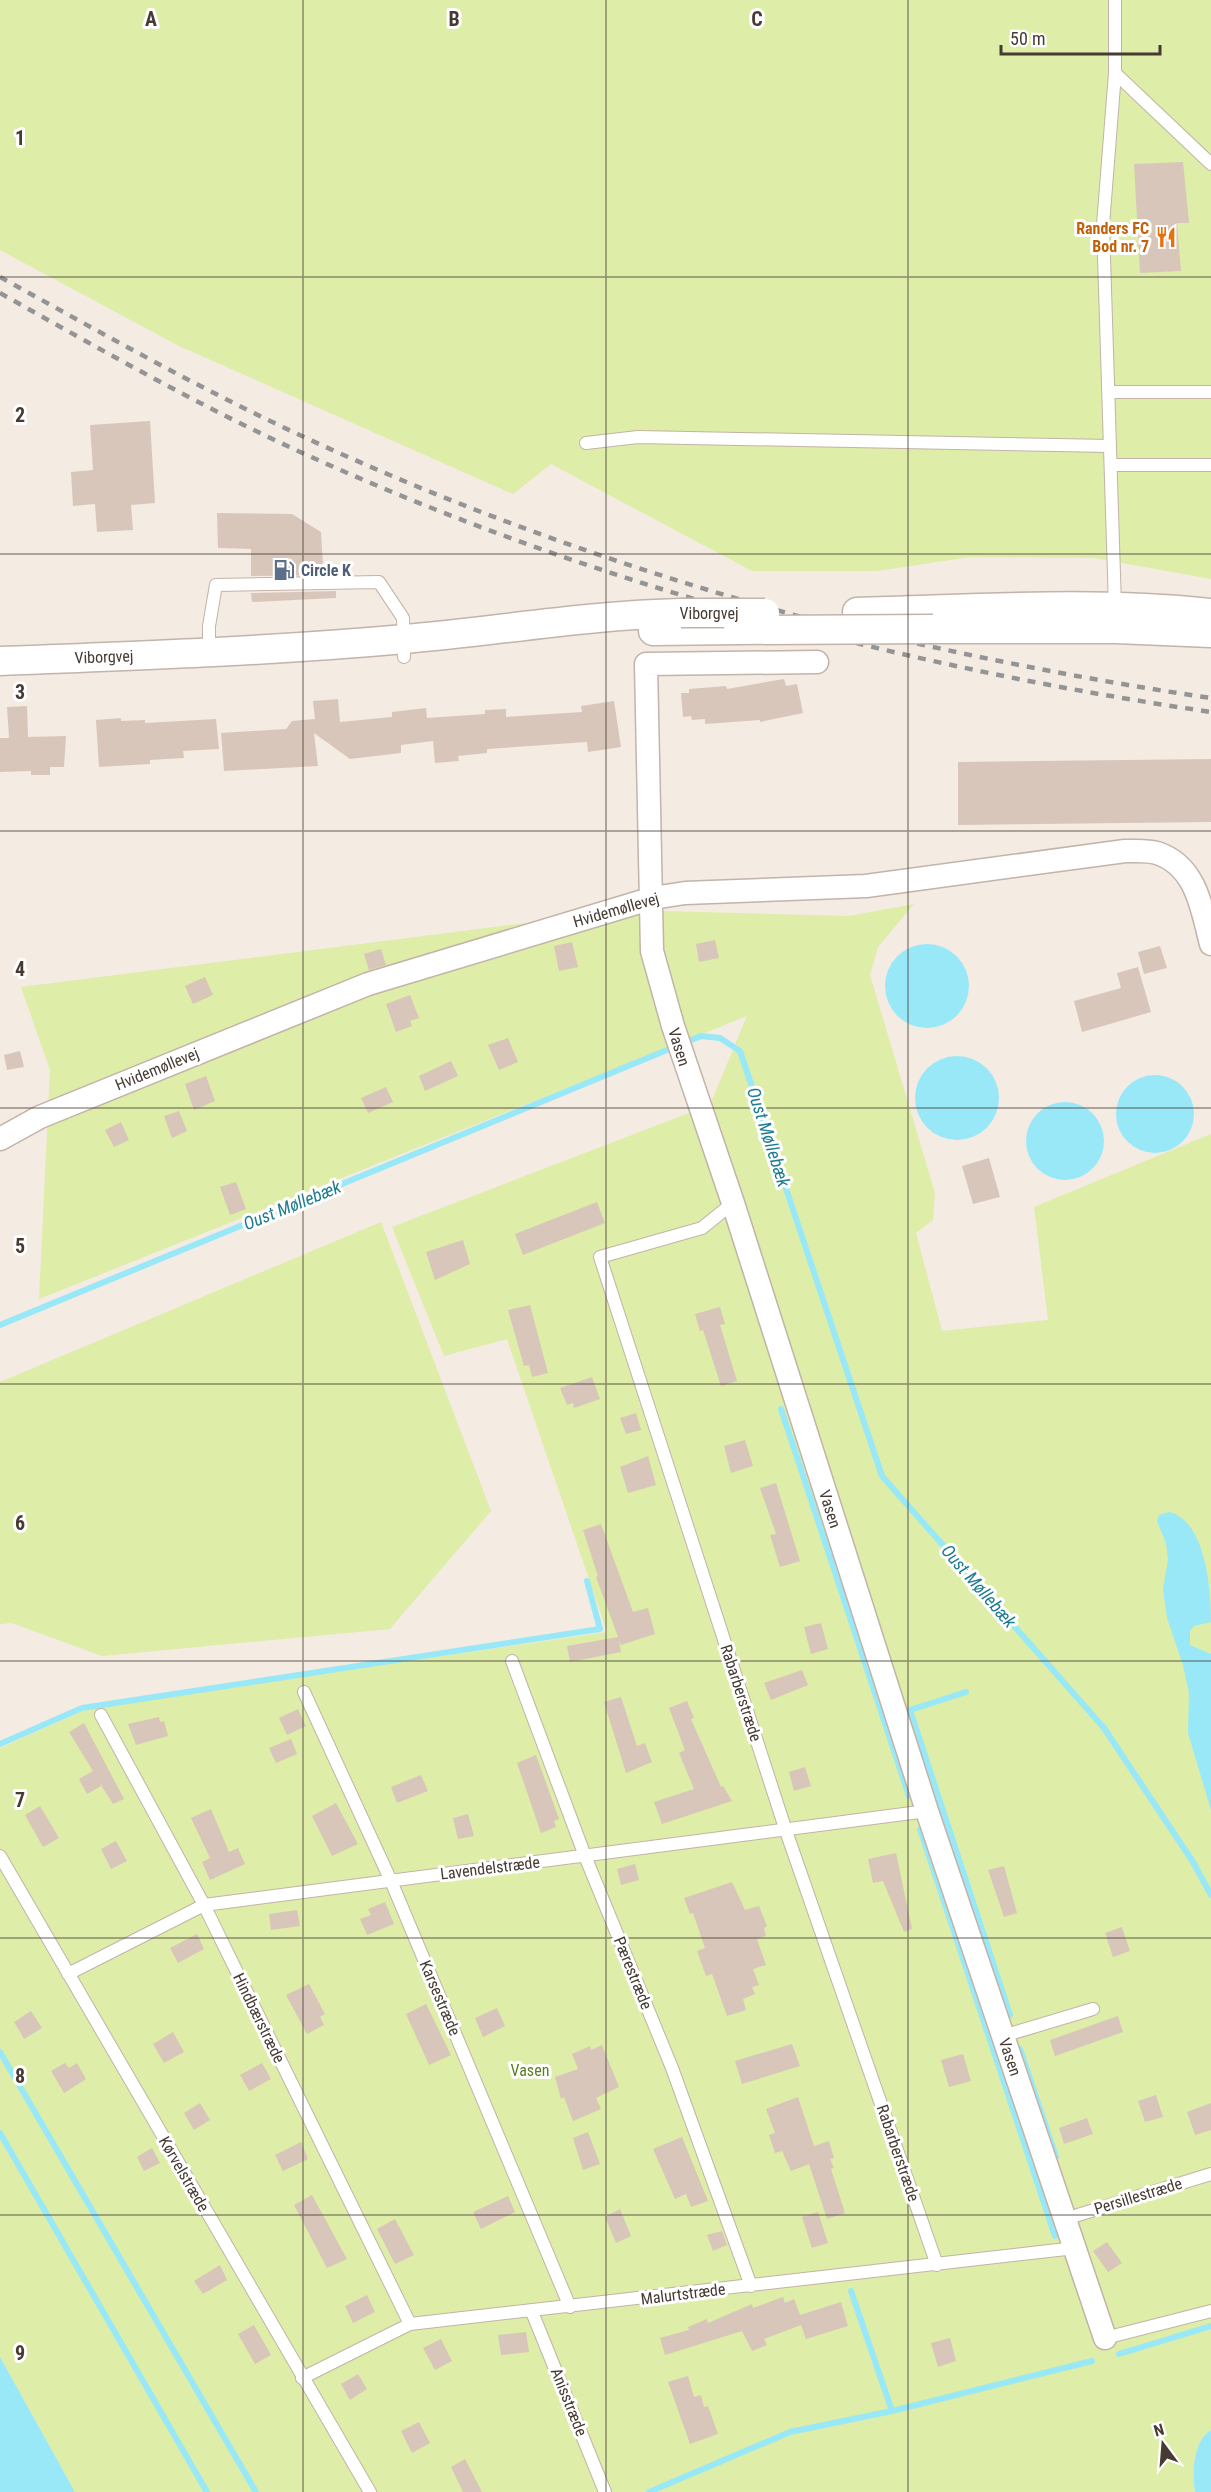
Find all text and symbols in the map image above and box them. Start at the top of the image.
text: A [145,7,157,31]
text: B [448,7,460,31]
text: C [751,7,763,31]
scale bar [1001,18,1160,56]
text: 50 m [1010,28,1045,49]
text: 1 [15,126,25,150]
place label: Randers FC Bod nr. 7 [1076,219,1149,256]
restaurant icon: Randers FC Bod nr. 7 [1154,225,1178,249]
text: 2 [15,403,25,427]
fuel station icon: Circle K [272,558,296,582]
place label: Circle K [301,561,351,580]
street label: Viborgvej [679,604,739,623]
street label: Viborgvej [74,646,134,668]
text: 3 [15,680,25,704]
street label: Hvidemøllevej [571,889,661,931]
text: 4 [15,957,25,981]
street label: Vasen [664,1026,694,1068]
street label: Hvidemøllevej [112,1044,202,1094]
water label: Oust Møllebæk [743,1085,795,1191]
water label: Oust Møllebæk [240,1175,345,1234]
text: 5 [15,1234,25,1258]
street label: Vasen [815,1488,845,1530]
text: 6 [15,1511,25,1535]
water label: Oust Møllebæk [937,1540,1022,1633]
street label: Rabarberstræde [716,1642,766,1744]
text: 7 [15,1788,25,1812]
street label: Lavendelstræde [439,1852,541,1884]
street label: Pærestræde [610,1934,656,2012]
street label: Karsestræde [416,1957,464,2039]
street label: Hindbærstræde [229,1970,289,2066]
street label: Vasen [995,2036,1025,2078]
park label: Vasen [511,2061,549,2080]
text: 8 [15,2064,25,2088]
street label: Rabarberstræde [873,2102,923,2204]
street label: Kørvelstræde [155,2133,213,2215]
street label: Persillestræde [1092,2174,1184,2218]
street label: Malurtstræde [640,2279,726,2309]
text: 9 [15,2341,25,2365]
street label: Anisstræde [547,2365,591,2439]
north arrow [1133,2414,1193,2474]
text: N [1152,2420,1166,2441]

